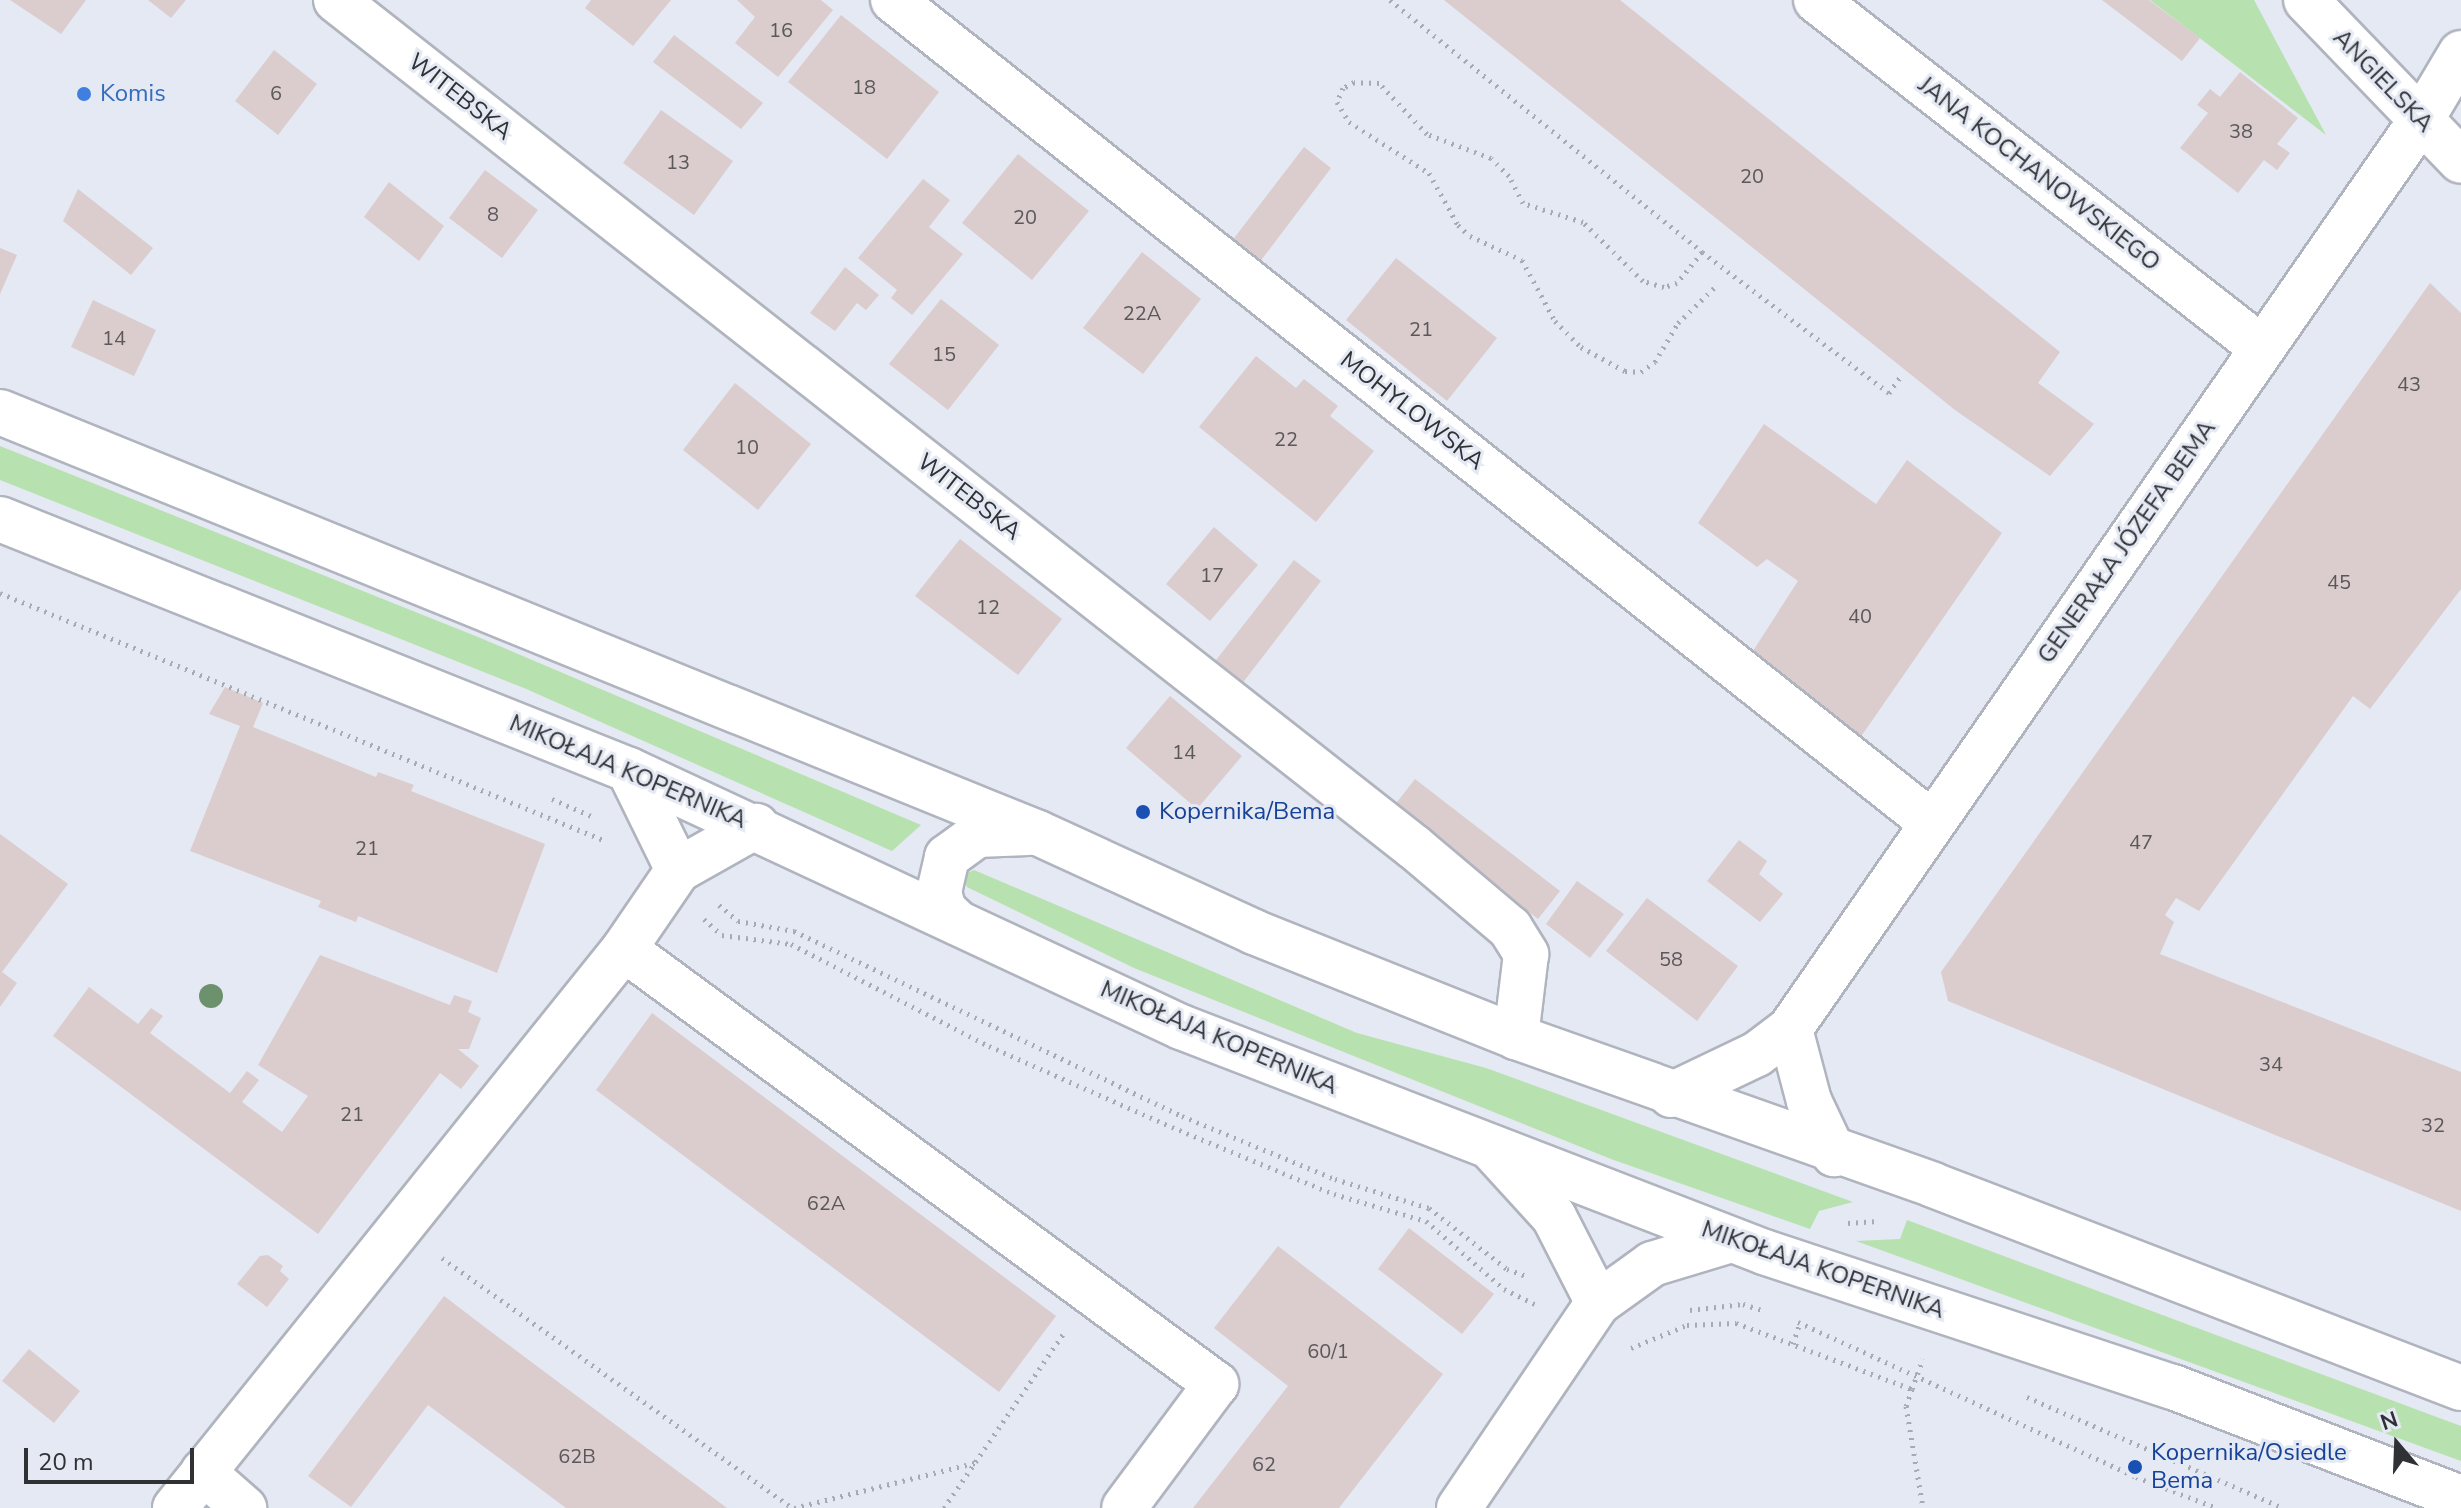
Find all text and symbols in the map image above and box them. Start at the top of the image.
house number: 16 [769,18,793,42]
street label: ANGIELSKA [2327,24,2439,138]
street label: WITEBSKA [402,48,518,146]
street label: JANA KOCHANOWSKIEGO [1912,71,2166,277]
house number: 18 [852,75,876,99]
place label: Komis [100,80,166,108]
house number: 6 [270,81,282,105]
marker: Komis [75,85,93,103]
house number: 38 [2229,119,2253,143]
house number: 13 [666,150,690,174]
house number: 20 [1740,164,1764,188]
house number: 8 [487,202,499,226]
house number: 20 [1013,205,1037,229]
house number: 22A [1123,301,1161,325]
house number: 21 [1409,317,1433,341]
house number: 14 [102,326,126,350]
house number: 15 [932,342,956,366]
street label: MOHYLOWSKA [1334,346,1490,476]
house number: 43 [2397,372,2421,396]
street label: GENERAŁA JÓZEFA BEMA [2032,415,2222,669]
house number: 22 [1274,427,1298,451]
house number: 10 [735,435,759,459]
street label: WITEBSKA [911,448,1027,546]
house number: 17 [1200,563,1224,587]
house number: 45 [2327,570,2351,594]
house number: 12 [976,595,1000,619]
house number: 40 [1848,604,1872,628]
street label: MIKOŁAJA KOPERNIKA [505,709,751,835]
house number: 14 [1172,740,1196,764]
place label: Kopernika/Bema [1159,798,1335,826]
marker: Kopernika/Bema [1134,803,1152,821]
house number: 47 [2129,830,2153,854]
house number: 21 [355,836,379,860]
house number: 58 [1659,947,1683,971]
street label: MIKOŁAJA KOPERNIKA [1096,975,1342,1101]
house number: 34 [2259,1052,2283,1076]
house number: 21 [340,1102,364,1126]
house number: 32 [2421,1113,2445,1137]
house number: 62A [807,1191,845,1215]
street label: MIKOŁAJA KOPERNIKA [1698,1215,1948,1325]
house number: 60/1 [1307,1339,1349,1363]
north arrow [2357,1404,2437,1484]
text: N [2377,1404,2402,1438]
scale bar [28,1432,198,1482]
place label: Kopernika/Osiedle Bema [2151,1439,2347,1495]
house number: 62B [558,1444,596,1468]
text: 20 m [38,1446,94,1478]
house number: 62 [1252,1452,1276,1476]
marker: Kopernika/Osiedle Bema [2126,1458,2144,1476]

